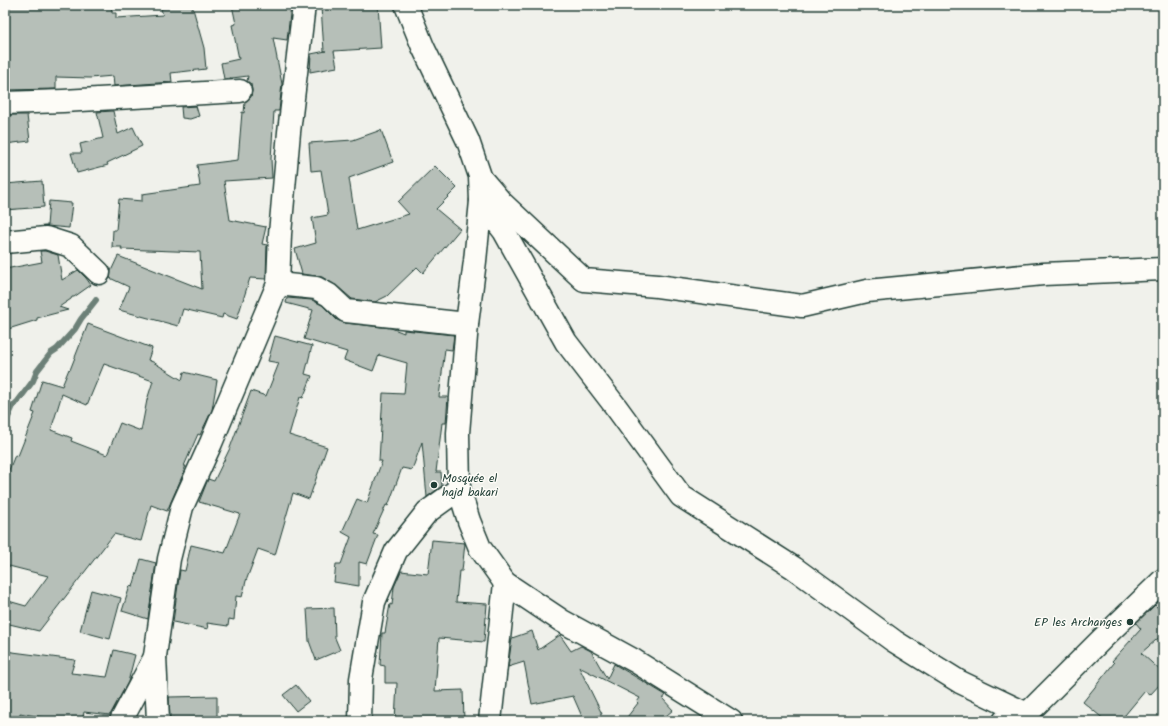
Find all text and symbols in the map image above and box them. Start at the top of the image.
place label: Mosquée el hajd bakari [442,469,499,502]
marker: Mosquée el hajd bakari [429,480,439,490]
place label: EP les Archanges [1034,613,1122,632]
marker: EP les Archanges [1125,617,1135,627]

